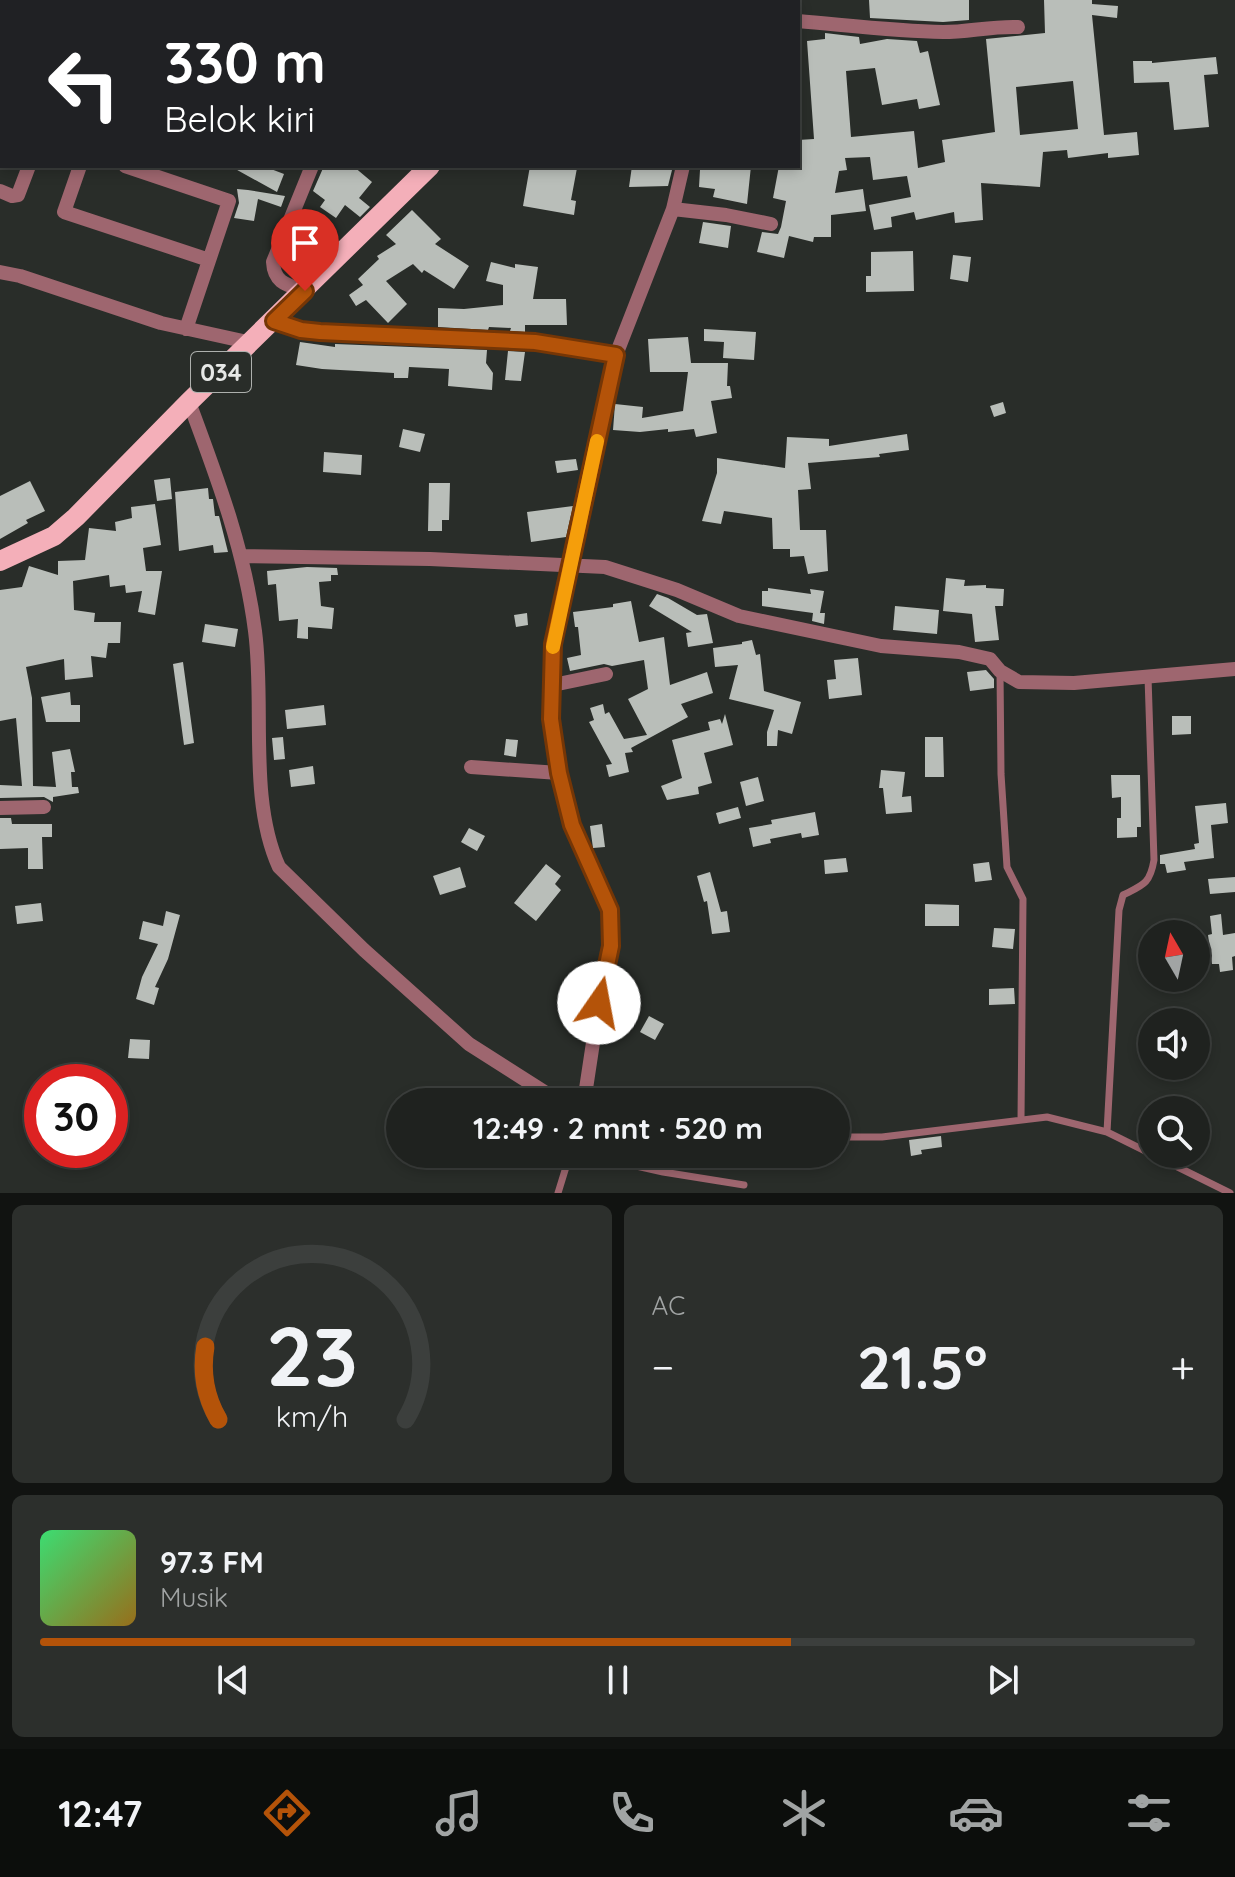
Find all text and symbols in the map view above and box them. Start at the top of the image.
text: 330 m [164,27,326,97]
icon: left [32,32,136,136]
text: Belok kiri [164,96,315,141]
pin [271,209,339,291]
icon: arrive [283,221,327,265]
road number: 034 [191,352,251,392]
north arrow [1138,920,1210,992]
map controls [1138,920,1210,1168]
position arrow [557,961,641,1045]
button: sound [1138,1008,1210,1080]
speed limit sign: 30 [24,1064,128,1168]
button: search [1138,1096,1210,1168]
text: 12:49 · 2 mnt · 520 m [473,1109,763,1147]
text: AC [652,1289,685,1322]
text: 23 [266,1303,358,1407]
text: 21.5° [857,1329,988,1404]
text: − [652,1339,674,1394]
text: + [1170,1339,1195,1394]
text: km/h [275,1398,348,1434]
text: 97.3 FM [160,1543,264,1581]
text: Musik [160,1581,228,1614]
icon: previous [211,1658,255,1702]
icon: pause [596,1658,640,1702]
icon: next [981,1658,1025,1702]
icon: directions [259,1785,315,1841]
icon: music [431,1785,487,1841]
icon: phone [604,1785,660,1841]
icon: climate [776,1785,832,1841]
icon: car [948,1785,1004,1841]
icon: filters [1121,1785,1177,1841]
text: 12:47 [58,1791,142,1836]

